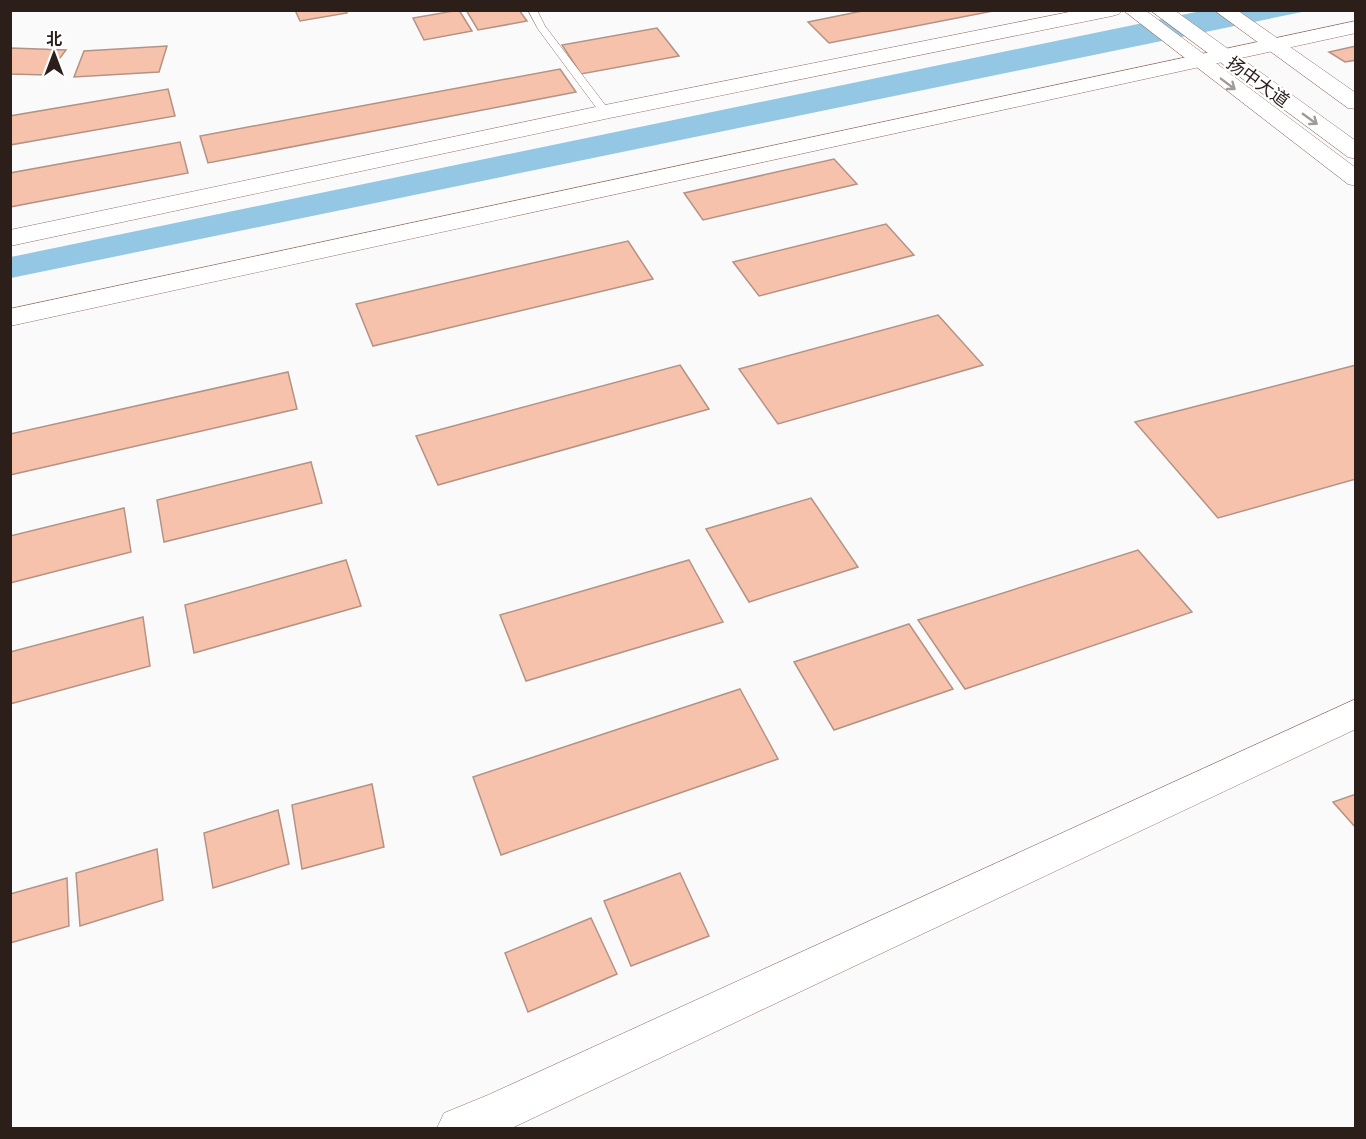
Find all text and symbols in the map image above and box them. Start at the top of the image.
north arrow [24,24,84,84]
text: 北 [46,30,62,49]
street label: 扬中大道 [1222,52,1294,112]
one-way arrow [1220,78,1236,90]
one-way arrow [1301,113,1317,125]

